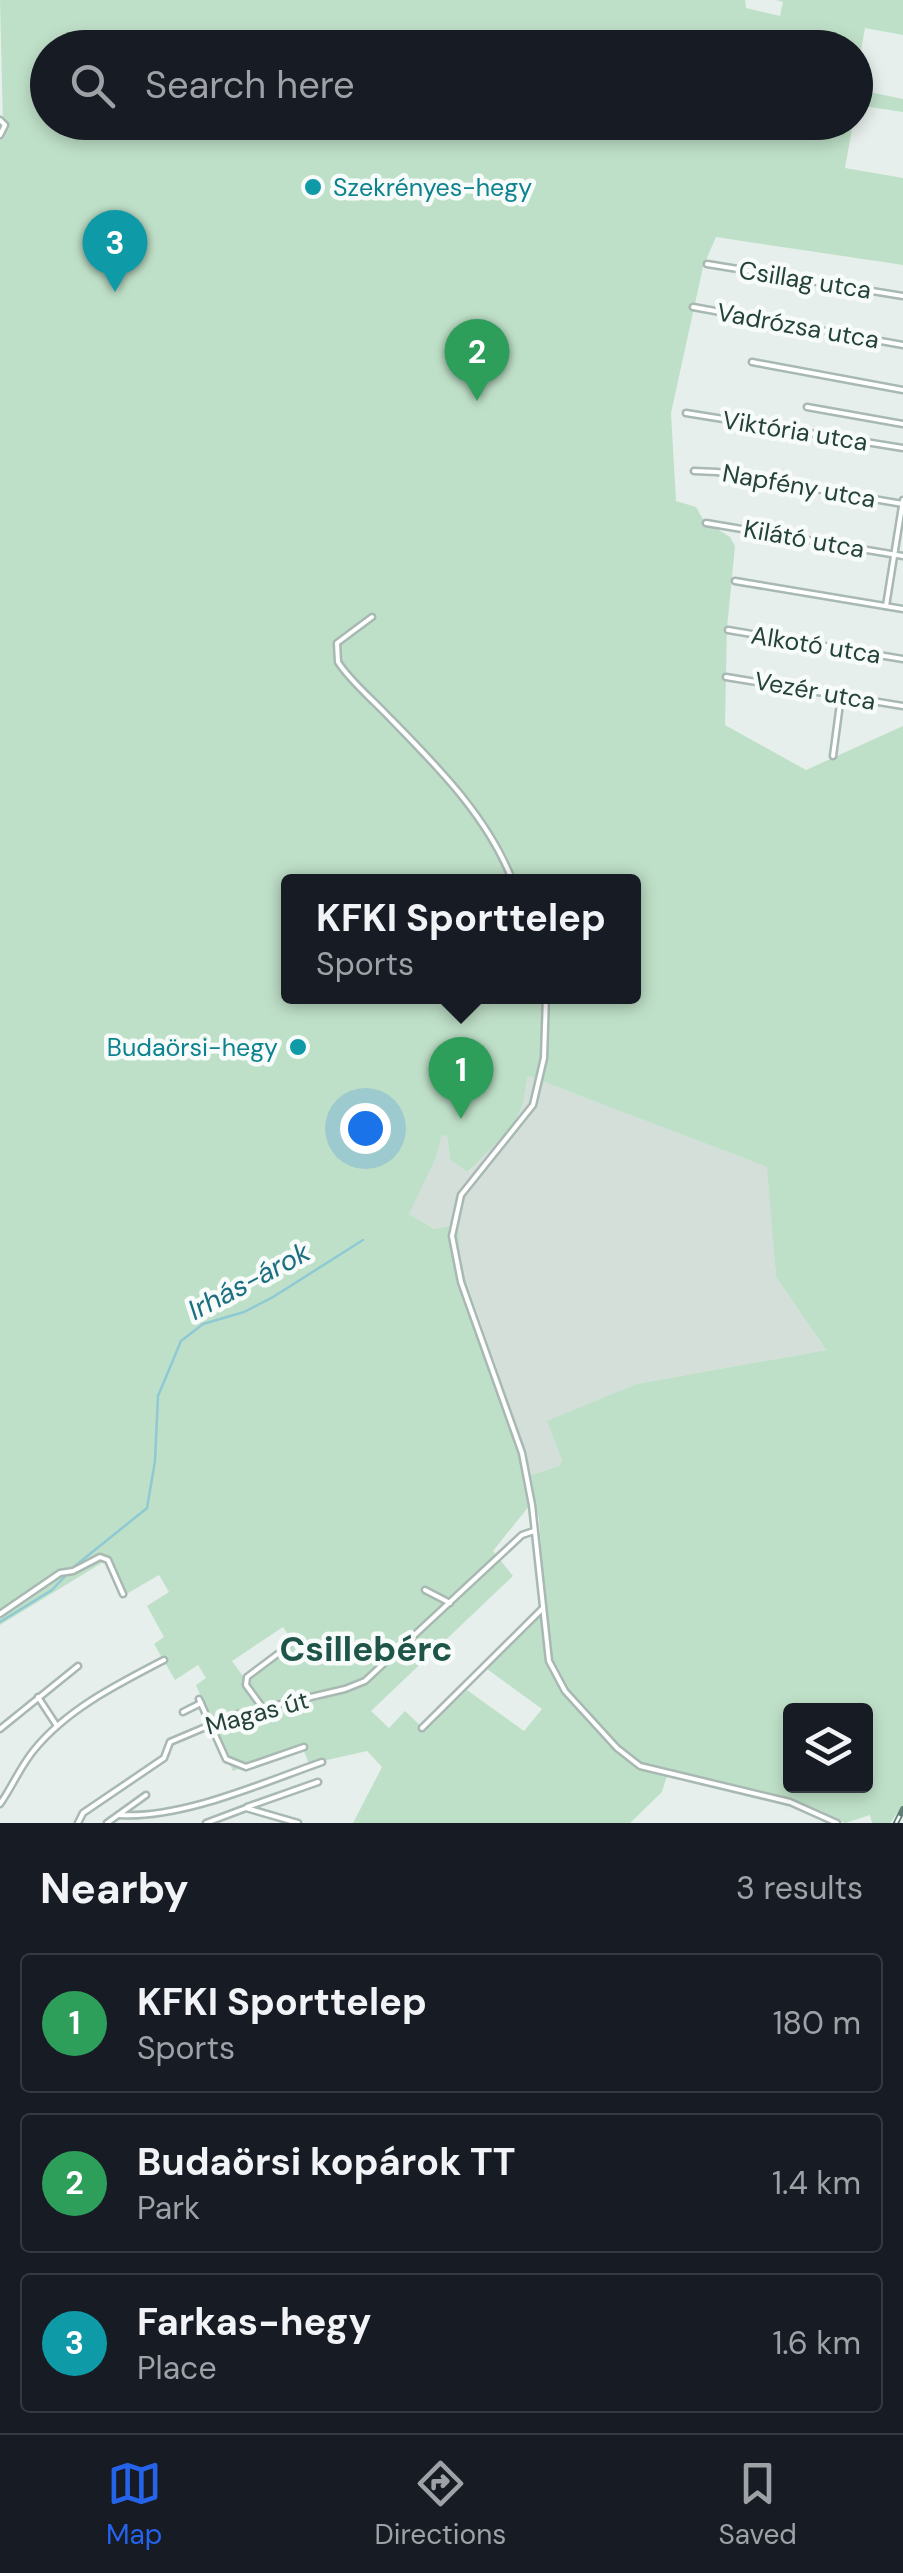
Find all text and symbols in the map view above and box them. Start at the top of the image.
search box [30,30,873,140]
icon: search [65,58,120,113]
text: Search here [145,60,355,110]
place label: Szekrényes-hegy [333,171,532,204]
marker: Szekrényes-hegy [302,176,324,198]
pin: 3 [82,210,148,292]
street label: Csillag utca [736,253,874,307]
street label: Vadrózsa utca [714,295,882,357]
pin: 2 [444,318,510,401]
street label: Viktória utca [720,403,870,459]
street label: Napfény utca [720,456,878,516]
street label: Kilátó utca [741,512,867,566]
street label: Alkotó utca [749,618,883,672]
street label: Vezér utca [752,664,878,718]
popup [281,874,641,1004]
text: KFKI Sporttelep [316,893,606,943]
text: Sports [316,943,414,985]
place label: Budaörsi-hegy [107,1031,278,1064]
marker: Budaörsi-hegy [287,1036,309,1058]
pin: 1 [428,1036,494,1119]
your location [340,1103,391,1154]
water label: Irhás-árok [181,1233,317,1329]
district label: Csillebérc [279,1626,453,1672]
street label: Magas út [202,1683,312,1743]
map controls [783,1703,873,1793]
button: layers [783,1703,873,1793]
text: Nearby [40,1861,189,1916]
text: 3 results [736,1867,863,1909]
text: KFKI Sporttelep [137,1977,427,2027]
text: 1 [69,2002,80,2044]
text: 180 m [773,2002,861,2044]
text: Sports [137,2027,235,2069]
text: Budaörsi kopárok TT [137,2137,516,2187]
text: 2 [65,2162,84,2204]
text: 1.4 km [772,2162,861,2204]
text: Park [137,2187,200,2229]
text: Farkas-hegy [137,2297,371,2347]
text: 3 [65,2322,84,2364]
text: 1.6 km [772,2322,861,2364]
text: Place [137,2347,217,2389]
tab: Map [106,2456,162,2553]
tab: Directions [375,2456,506,2553]
tab: Saved [718,2456,797,2553]

